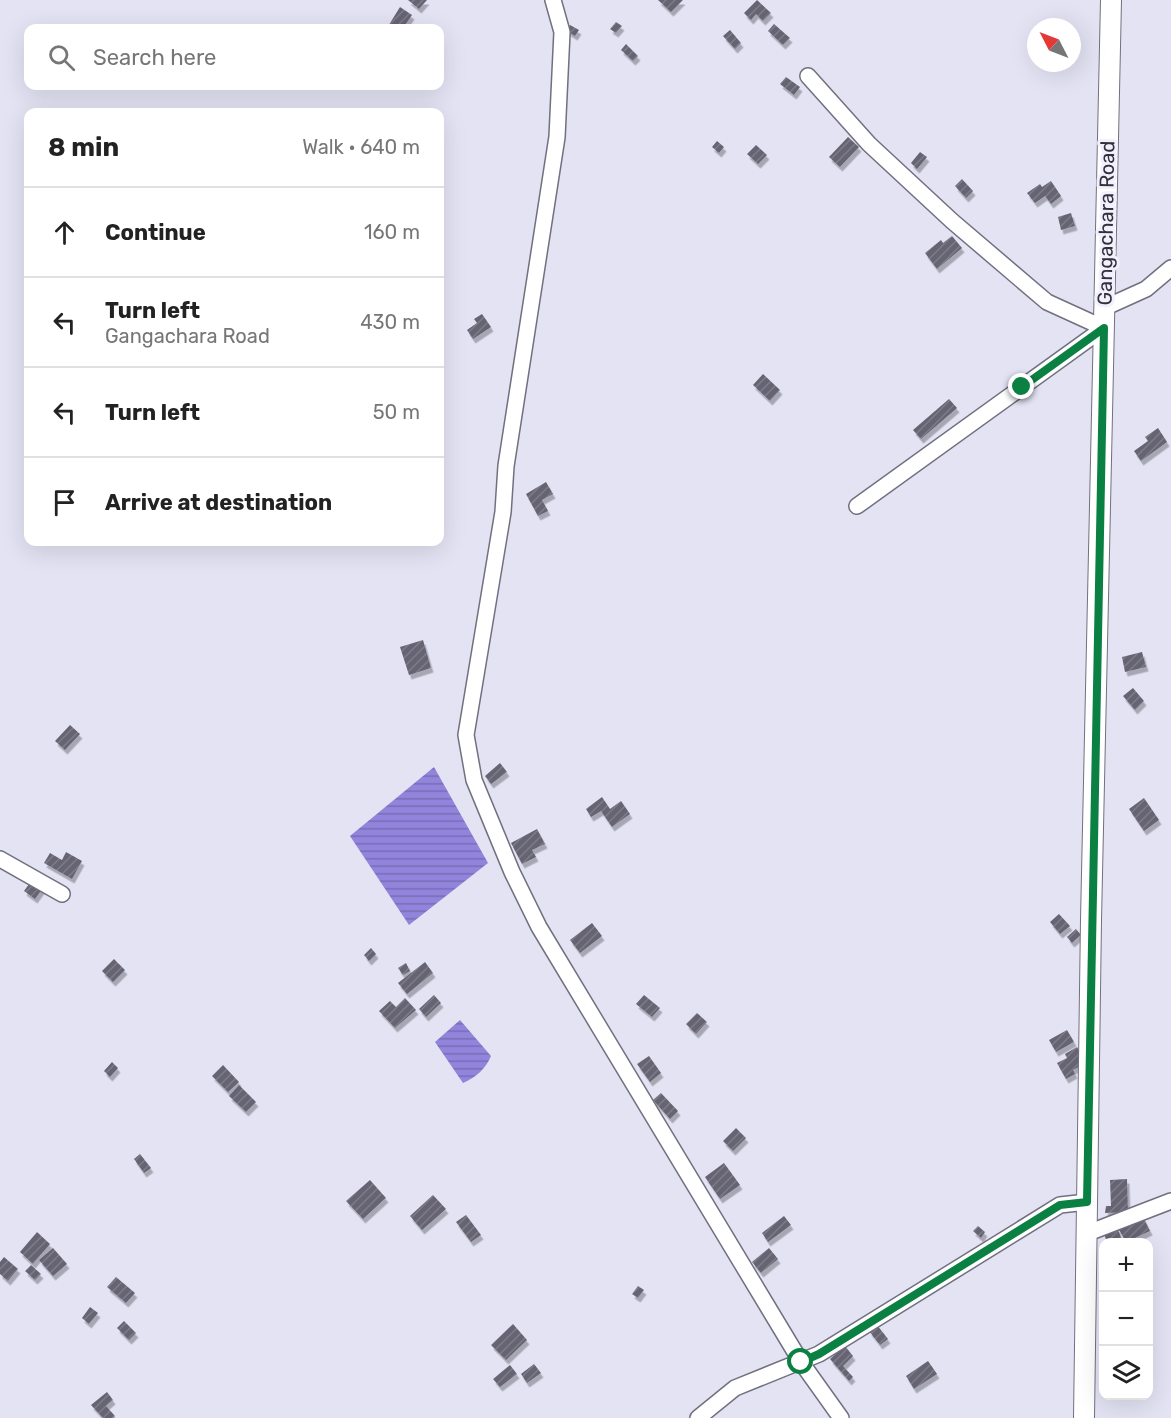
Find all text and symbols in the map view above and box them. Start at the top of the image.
north arrow [1027,18,1081,72]
search box [24,24,444,90]
icon: search [45,41,78,74]
text: Search here [93,44,216,71]
text: 8 min [48,132,119,163]
text: Walk · 640 m [302,135,420,159]
street label: Gangachara Road [1093,140,1119,306]
icon: ahead [48,216,81,249]
text: Continue [105,219,206,246]
text: 160 m [364,220,420,244]
text: Turn left [105,297,200,324]
icon: left [48,306,81,339]
text: 430 m [360,310,420,334]
text: Gangachara Road [105,324,270,348]
route end [1008,373,1034,399]
icon: left [48,396,81,429]
text: Turn left [105,399,200,426]
text: 50 m [373,400,420,424]
icon: arrive [48,486,81,519]
text: Arrive at destination [105,489,332,516]
map controls [1099,1238,1153,1400]
button: + [1099,1238,1153,1292]
button: − [1099,1292,1153,1346]
button: layers [1099,1346,1153,1400]
route start [787,1348,813,1374]

